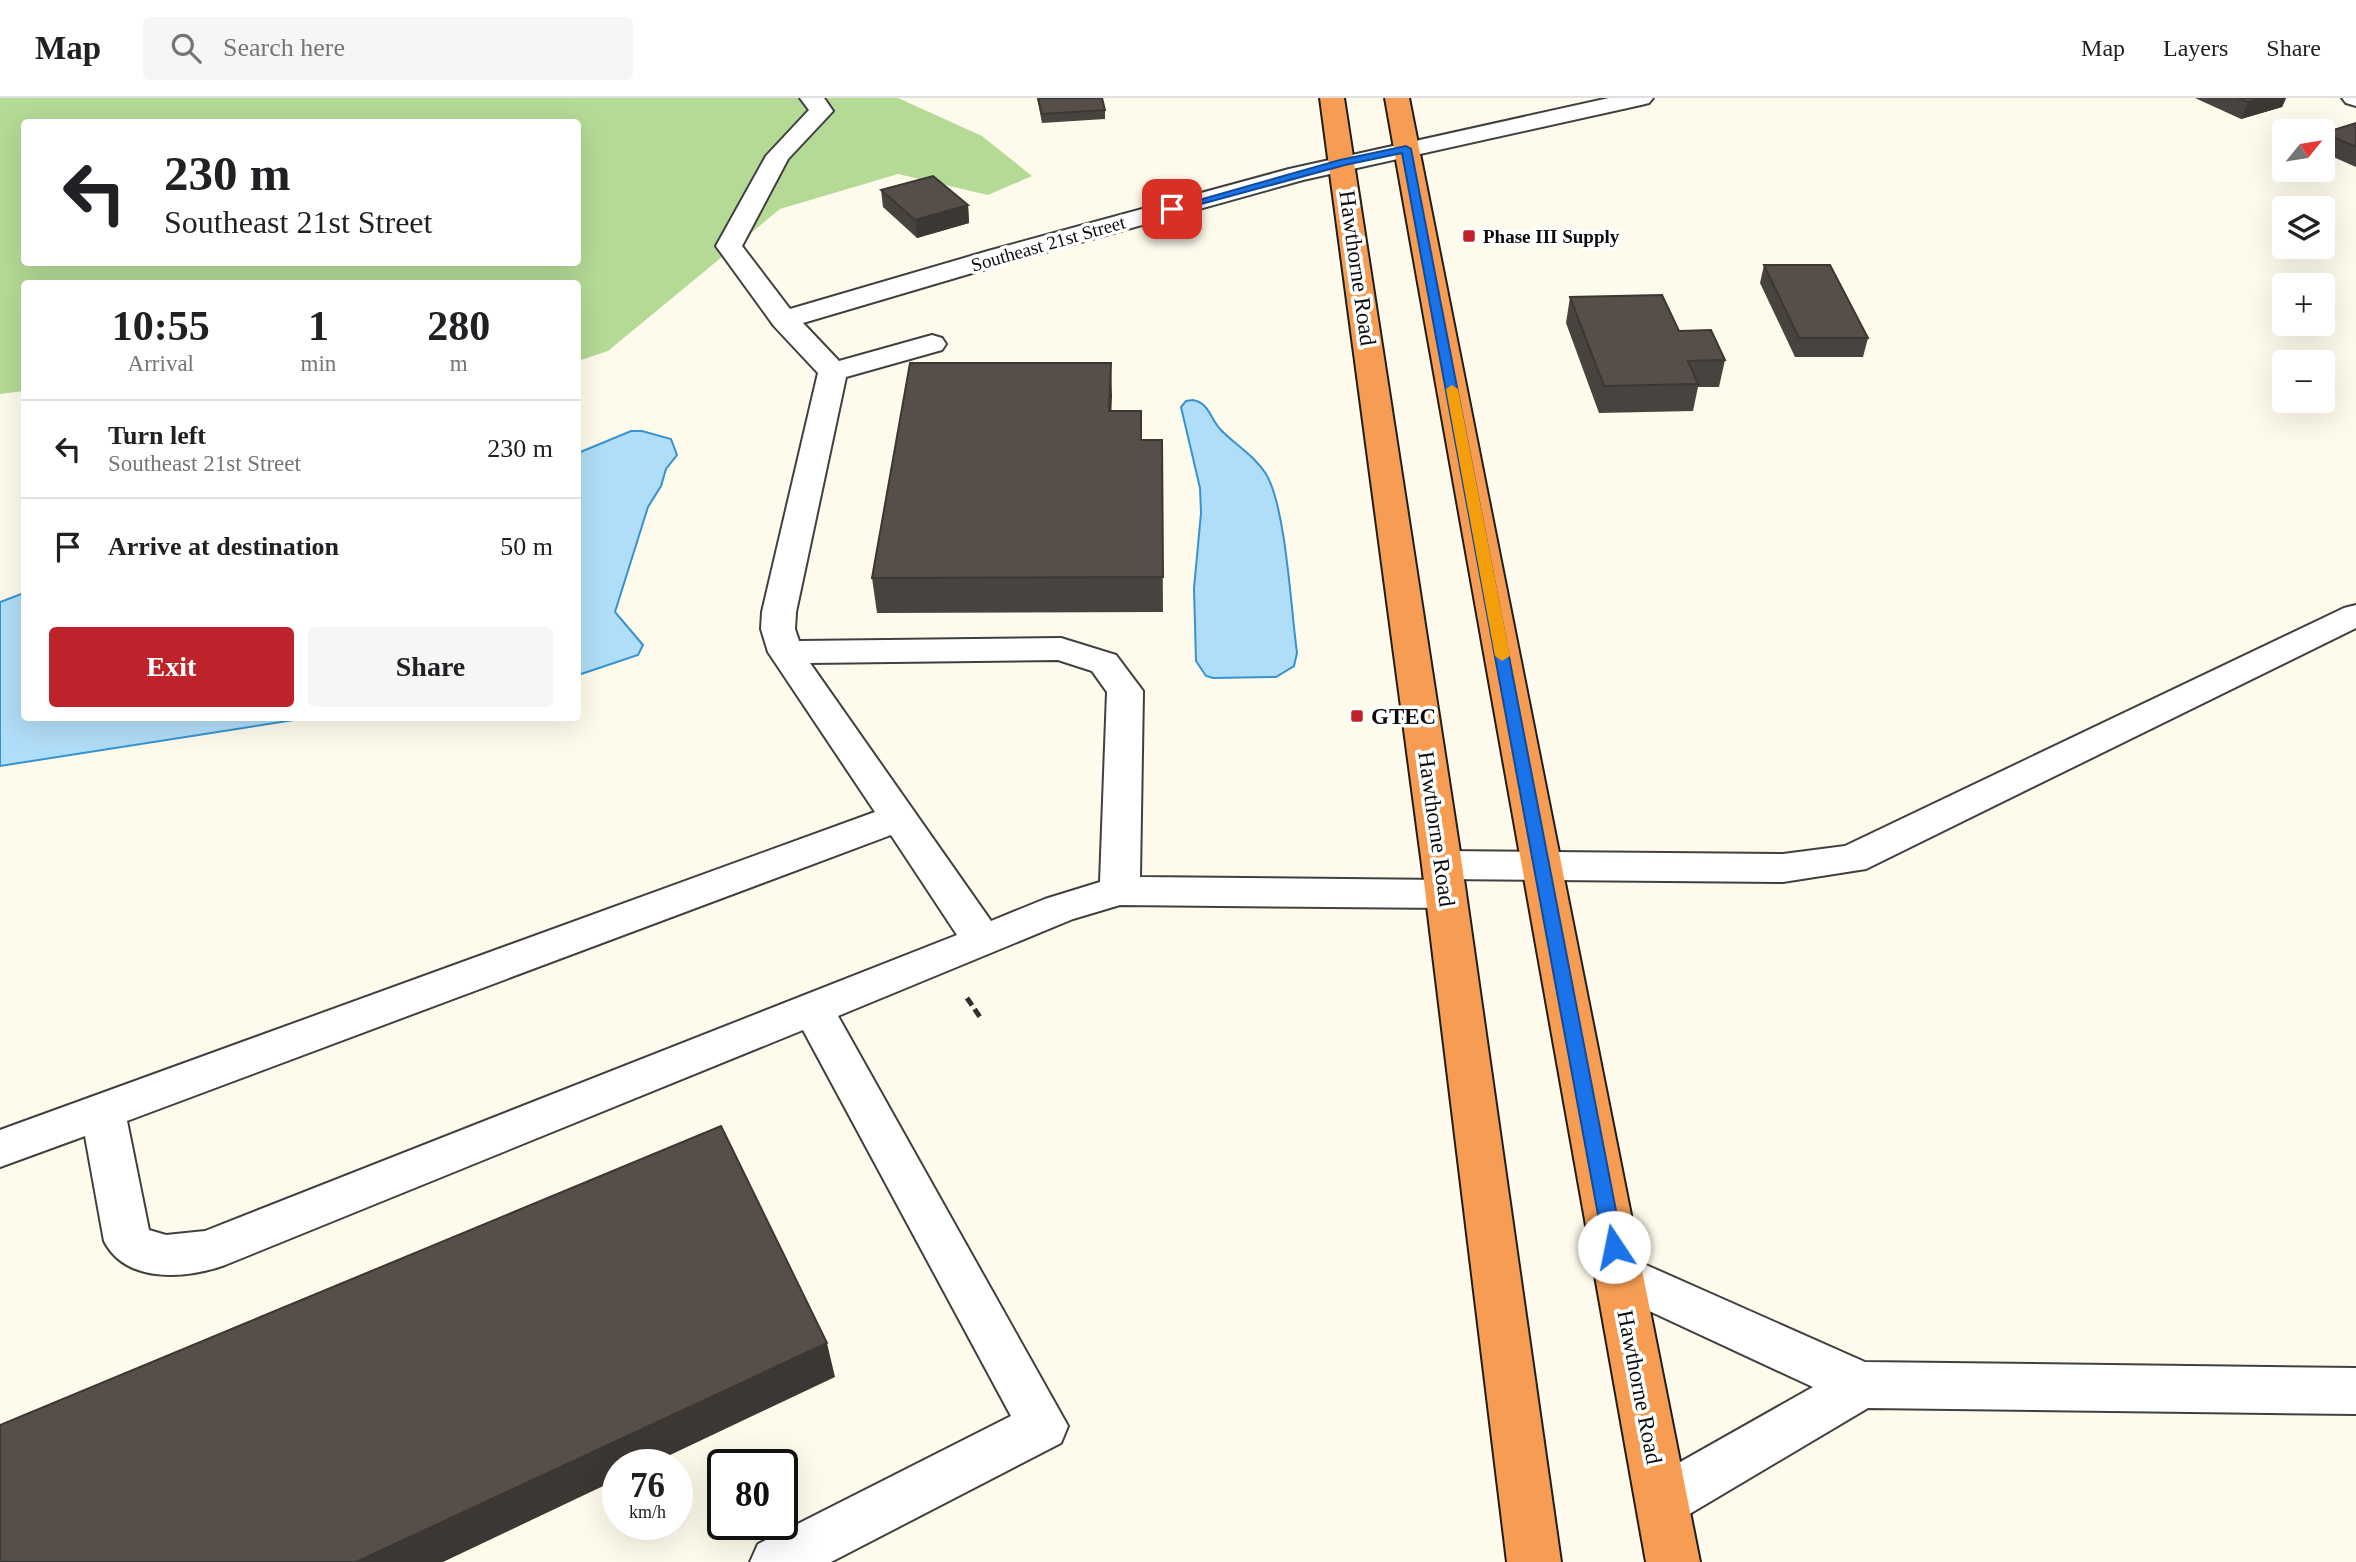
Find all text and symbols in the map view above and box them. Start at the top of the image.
search box [143,17,633,80]
icon: search [167,29,205,67]
text: Map [35,30,101,66]
text: Search here [223,33,345,62]
text: Map [2081,35,2125,61]
text: Layers [2163,35,2228,61]
text: Share [2266,35,2321,61]
north arrow [2272,119,2334,182]
map controls [2272,119,2335,413]
text: 230 m [164,146,291,201]
icon: left [49,147,140,238]
pin [1142,179,1202,239]
street label: Hawthorne Road [1334,189,1381,348]
icon: arrive [1153,190,1191,228]
button: layers [2272,196,2335,259]
text: Southeast 21st Street [164,204,432,240]
street label: Southeast 21st Street [969,211,1128,276]
place label: Phase III Supply [1483,226,1620,247]
marker: Phase III Supply [1461,228,1477,244]
button: + [2272,273,2335,336]
text: 10:55 [112,303,210,349]
text: 1 [308,303,329,349]
text: 280 [427,303,490,349]
button: − [2272,350,2335,413]
text: Arrival [128,351,194,376]
text: min [301,351,336,376]
text: m [450,351,468,376]
text: Turn left [108,421,206,450]
icon: left [49,430,87,468]
text: 230 m [487,434,553,463]
text: Southeast 21st Street [108,451,301,476]
icon: arrive [49,528,87,566]
text: Arrive at destination [108,532,339,561]
text: 50 m [500,532,553,561]
button: Exit [49,627,294,707]
button: Share [308,627,553,707]
place label: GTEC [1371,704,1436,729]
marker: GTEC [1349,708,1365,724]
street label: Hawthorne Road [1413,750,1460,909]
position arrow [1577,1210,1651,1284]
street label: Hawthorne Road [1612,1308,1667,1467]
speed limit sign: 80 [707,1449,798,1540]
text: 76 [630,1466,665,1505]
text: km/h [629,1502,666,1522]

